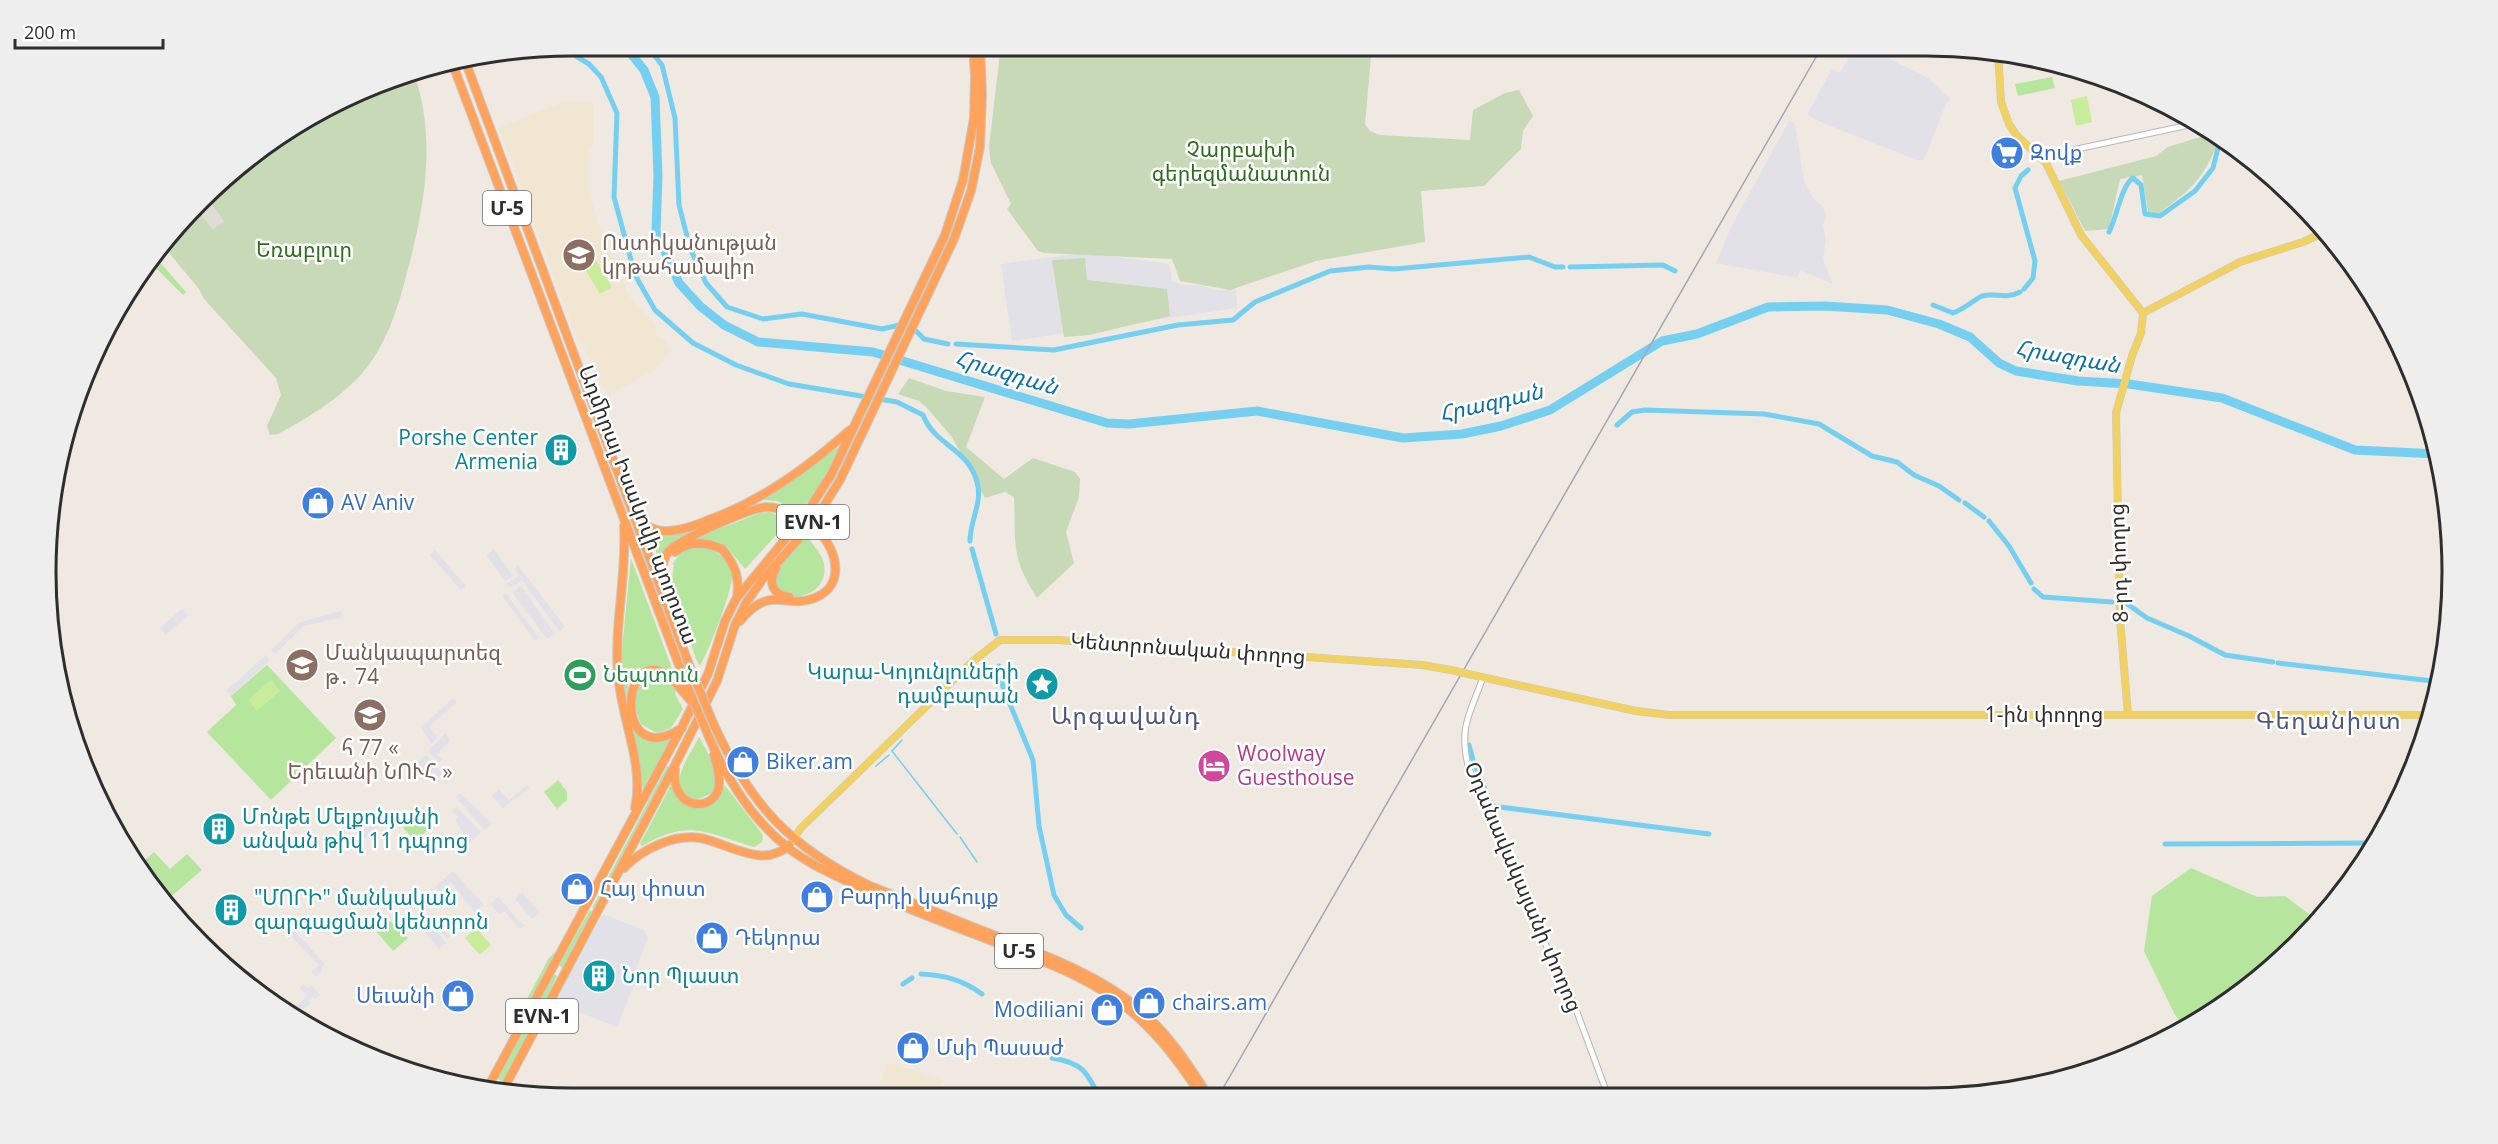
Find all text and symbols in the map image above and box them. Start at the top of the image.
scale bar [15,12,164,50]
text: 200 m [24,20,76,44]
park label: Չարբախի գերեզմանատուն [1152,135,1330,187]
supermarket icon: Զովք [1989,135,2025,171]
place label: Զովք [2030,138,2082,166]
road number: Մ-5 [483,191,531,225]
place label: Ոստիկանության կրթահամալիր [602,228,777,280]
park label: Եռաբլուր [256,235,352,263]
school or university icon: Ոստիկանության կրթահամալիր [561,237,597,273]
water label: Հրազդան [2014,331,2123,379]
water label: Հրազդան [953,341,1063,401]
street label: Ադմիրալ Իսակովի պողոտա [573,361,705,648]
water label: Հրազդան [1436,374,1546,427]
place label: Porshe Center Armenia [398,423,538,475]
building icon: Porshe Center Armenia [543,432,579,468]
shop icon: AV Aniv [300,485,336,521]
place label: AV Aniv [341,488,415,516]
street label: 8-րդ փողոց [2102,503,2134,623]
road number: EVN-1 [777,505,849,539]
street label: Կենտրոնական փողոց [1070,626,1307,670]
place label: Մանկապարտեզ թ․ 74 [325,638,502,690]
school or university icon: Մանկապարտեզ թ․ 74 [284,647,320,683]
sports icon: Նեպտուն [562,657,598,693]
place label: Կարա-Կոյունլուների դամբարան [807,657,1019,709]
place label: Նեպտուն [603,660,699,688]
place icon: Կարա-Կոյունլուների դամբարան [1024,666,1060,702]
school or university icon: հ 77 « Երեւանի ՆՈՒՀ » [352,697,388,733]
district label: Արգավանդ [1051,698,1201,731]
street label: 1-ին փողոց [1985,700,2103,728]
district label: Գեղանիստ [2256,703,2402,736]
place label: հ 77 « Երեւանի ՆՈՒՀ » [287,733,453,785]
place label: Woolway Guesthouse [1237,739,1355,791]
shop icon: Biker.am [725,744,761,780]
place label: Biker.am [766,747,853,775]
hotel icon: Woolway Guesthouse [1196,748,1232,784]
street label: Օդանավակայանի փողոց [1458,757,1589,1016]
place label: Մոնթե Մելքոնյանի անվան թիվ 11 դպրոց [242,802,468,854]
building icon: Մոնթե Մելքոնյանի անվան թիվ 11 դպրոց [201,811,237,847]
shop icon: Հայ փոստ [559,871,595,907]
place label: Հայ փոստ [600,874,705,902]
shop icon: Բարդի կահույք [799,879,835,915]
place label: Բարդի կահույք [840,882,999,910]
place label: "ՄՈՐԻ" մանկական զարգացման կենտրոն [254,883,489,935]
building icon: "ՄՈՐԻ" մանկական զարգացման կենտրոն [213,892,249,928]
shop icon: Դեկորա [694,920,730,956]
place label: Դեկորա [735,923,821,951]
road number: Մ-5 [995,934,1043,968]
building icon: Նոր Պլաստ [581,958,617,994]
place label: Նոր Պլաստ [622,961,739,989]
shop icon: Սեւանի [440,978,476,1014]
place label: Սեւանի [356,981,435,1009]
shop icon: chairs.am [1131,985,1167,1021]
place label: chairs.am [1172,988,1267,1016]
shop icon: Modiliani [1089,992,1125,1028]
place label: Modiliani [994,995,1084,1023]
road number: EVN-1 [506,999,578,1033]
shop icon: Մսի Պասաժ [895,1030,931,1066]
place label: Մսի Պասաժ [936,1033,1064,1061]

